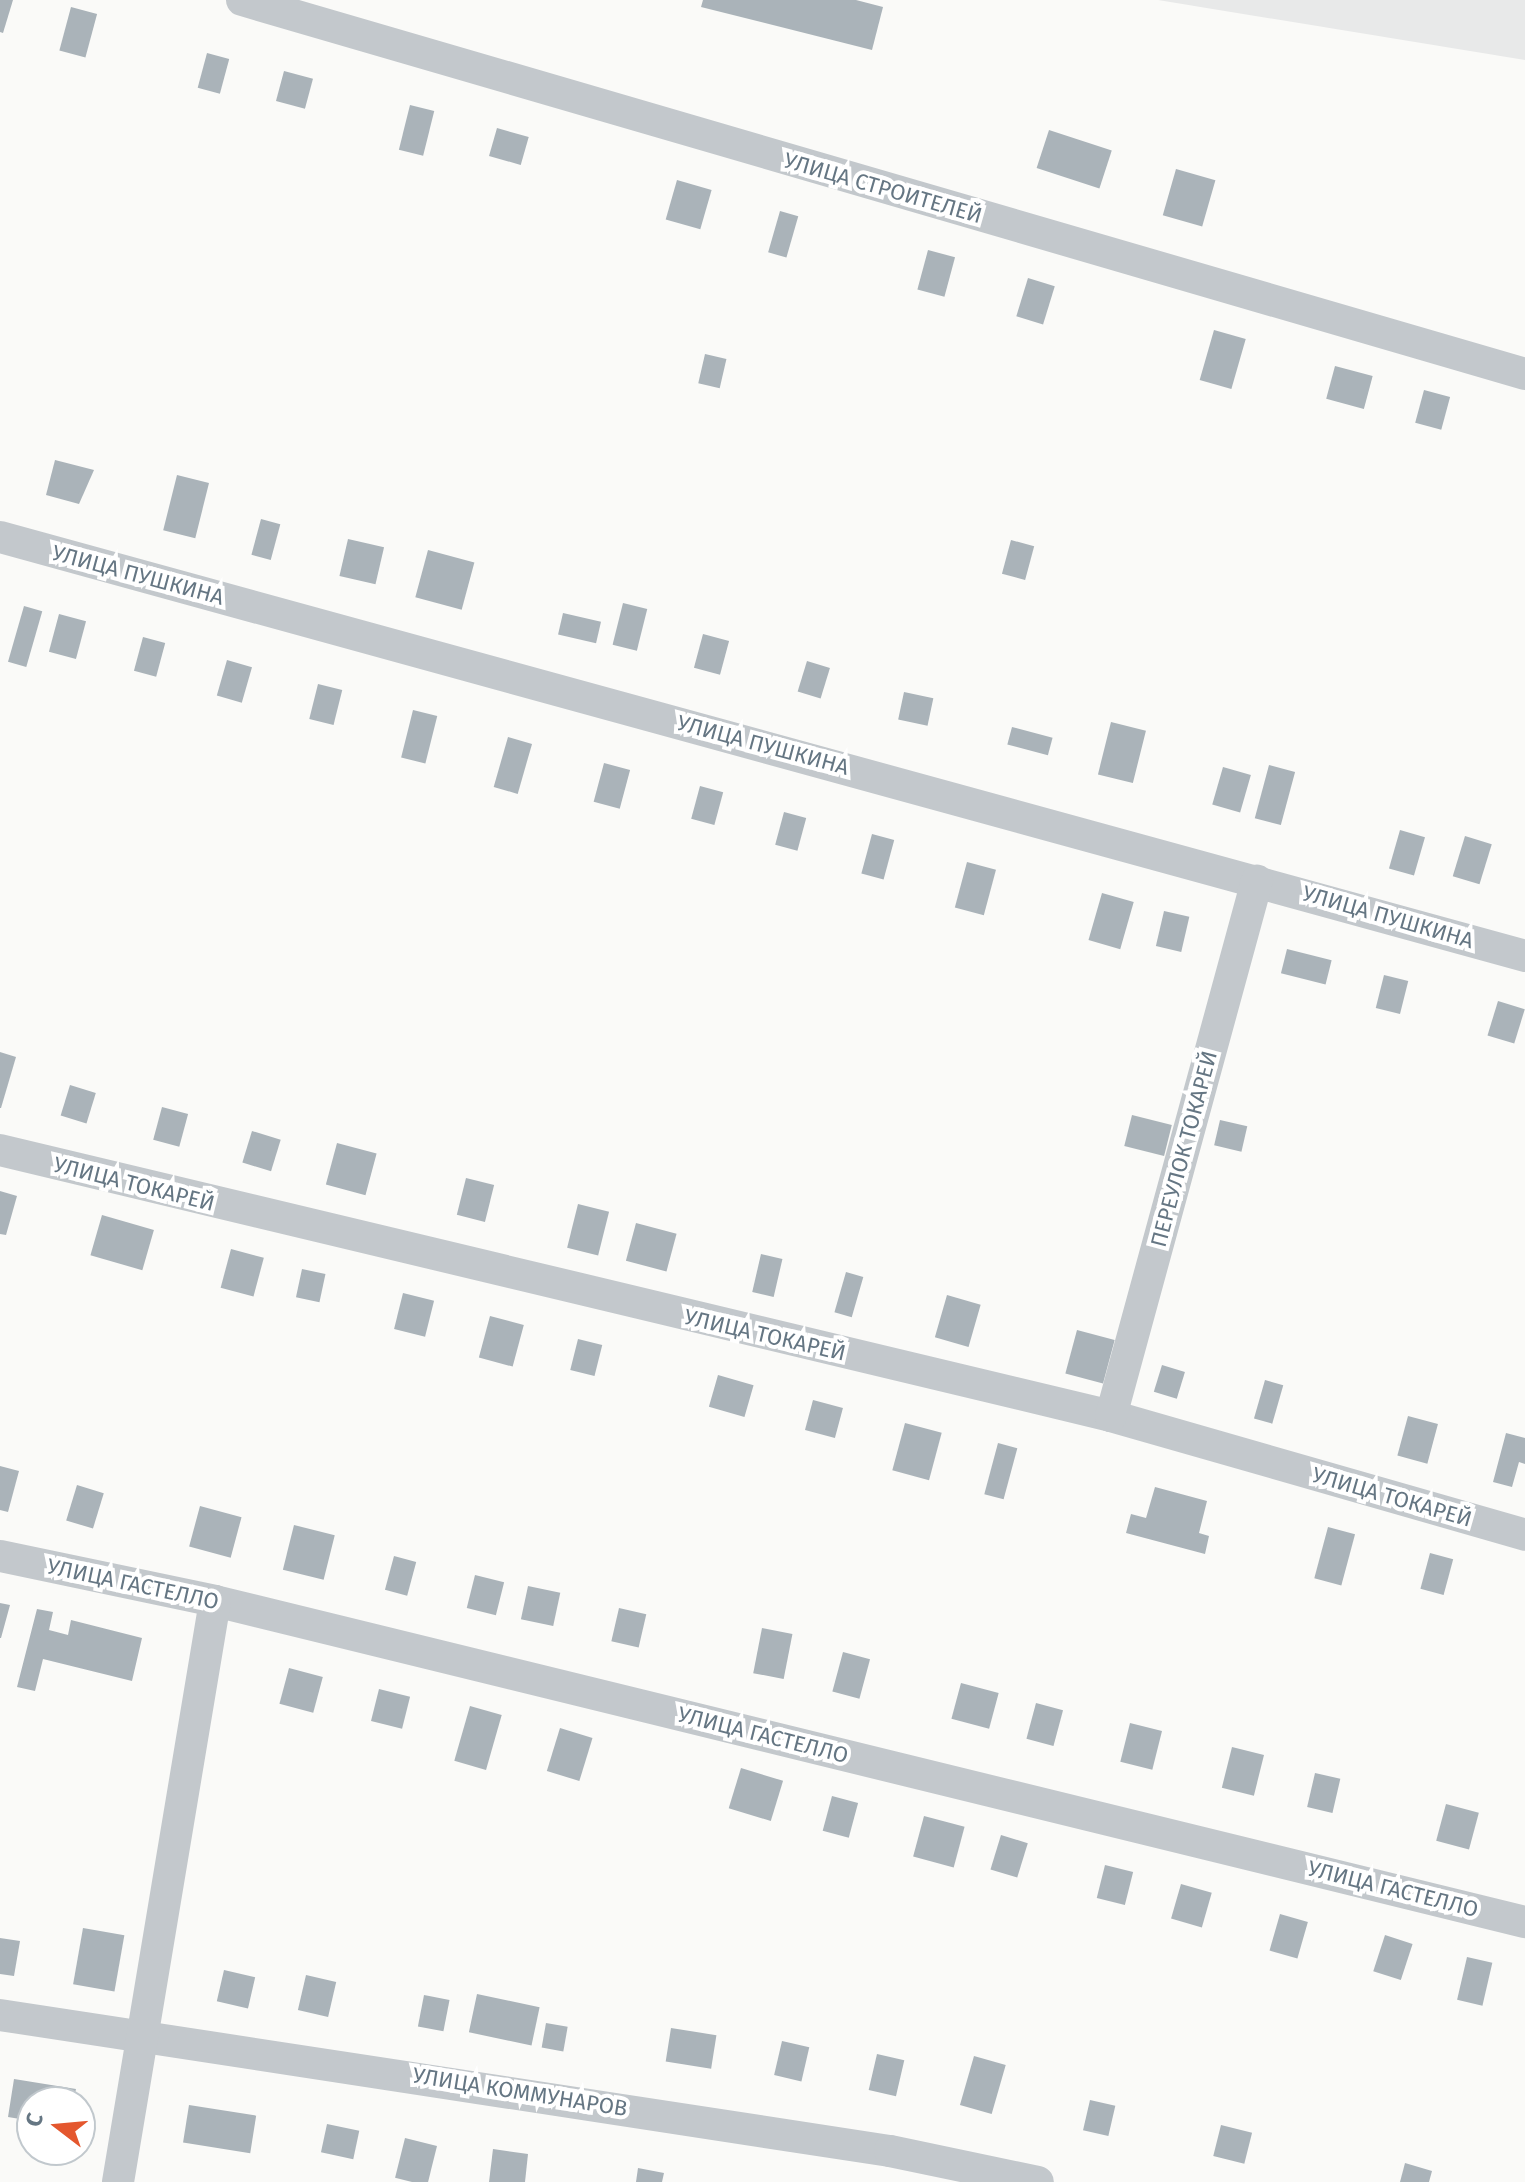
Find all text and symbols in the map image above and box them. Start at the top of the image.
street label: УЛИЦА СТРОИТЕЛЕЙ [781,147,985,229]
street label: УЛИЦА ПУШКИНА [49,539,227,611]
street label: УЛИЦА ПУШКИНА [674,709,852,781]
street label: УЛИЦА ПУШКИНА [1299,880,1477,954]
street label: ПЕРЕУЛОК ТОКАРЕЙ [1145,1048,1223,1250]
street label: УЛИЦА ТОКАРЕЙ [51,1151,217,1217]
street label: УЛИЦА ТОКАРЕЙ [682,1304,848,1366]
street label: УЛИЦА ТОКАРЕЙ [1309,1462,1475,1532]
street label: УЛИЦА ГАСТЕЛЛО [45,1553,221,1615]
street label: УЛИЦА ГАСТЕЛЛО [675,1701,851,1769]
street label: УЛИЦА ГАСТЕЛЛО [1305,1855,1481,1923]
street label: УЛИЦА КОММУНАРОВ [411,2062,629,2122]
north arrow [16,2086,96,2166]
text: С [20,2110,49,2130]

